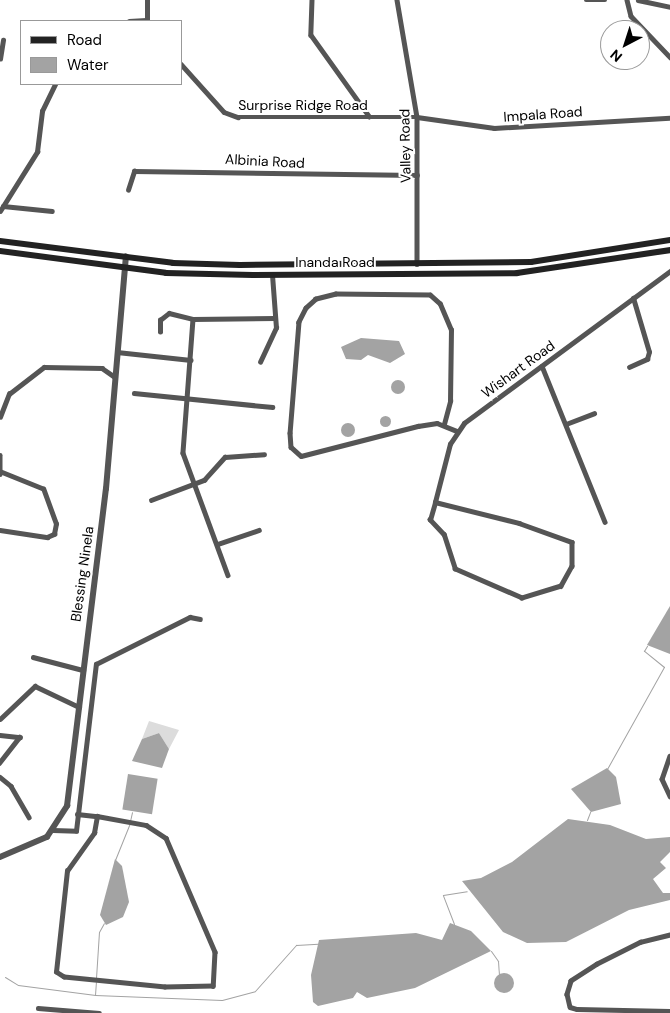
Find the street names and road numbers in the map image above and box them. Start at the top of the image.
street label: Surprise Ridge Road [238,97,368,113]
street label: Impala Road [503,103,583,125]
street label: Valley Road [396,109,414,183]
street label: Albinia Road [225,151,305,171]
street label: Inanda Road [295,254,375,270]
street label: Wishart Road [478,337,558,401]
street label: Blessing Ninela [67,525,97,623]

